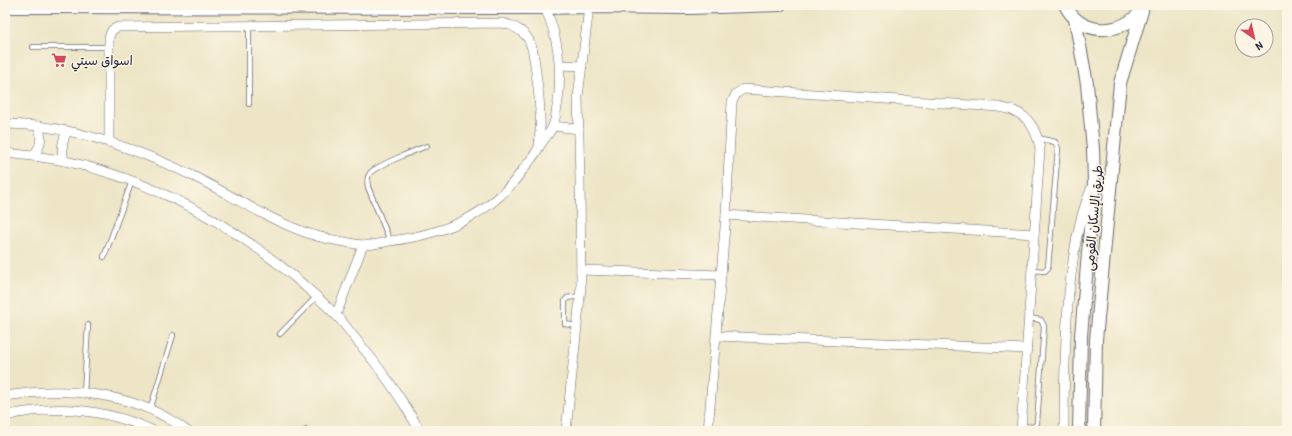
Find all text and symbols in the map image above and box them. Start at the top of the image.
north arrow [1234,18,1274,58]
text: N [1253,39,1266,54]
supermarket icon: اسواق سيتي [50,51,68,69]
place label: اسواق سيتي [71,51,133,72]
street label: طريق الإسكان القومى [1079,164,1108,272]

